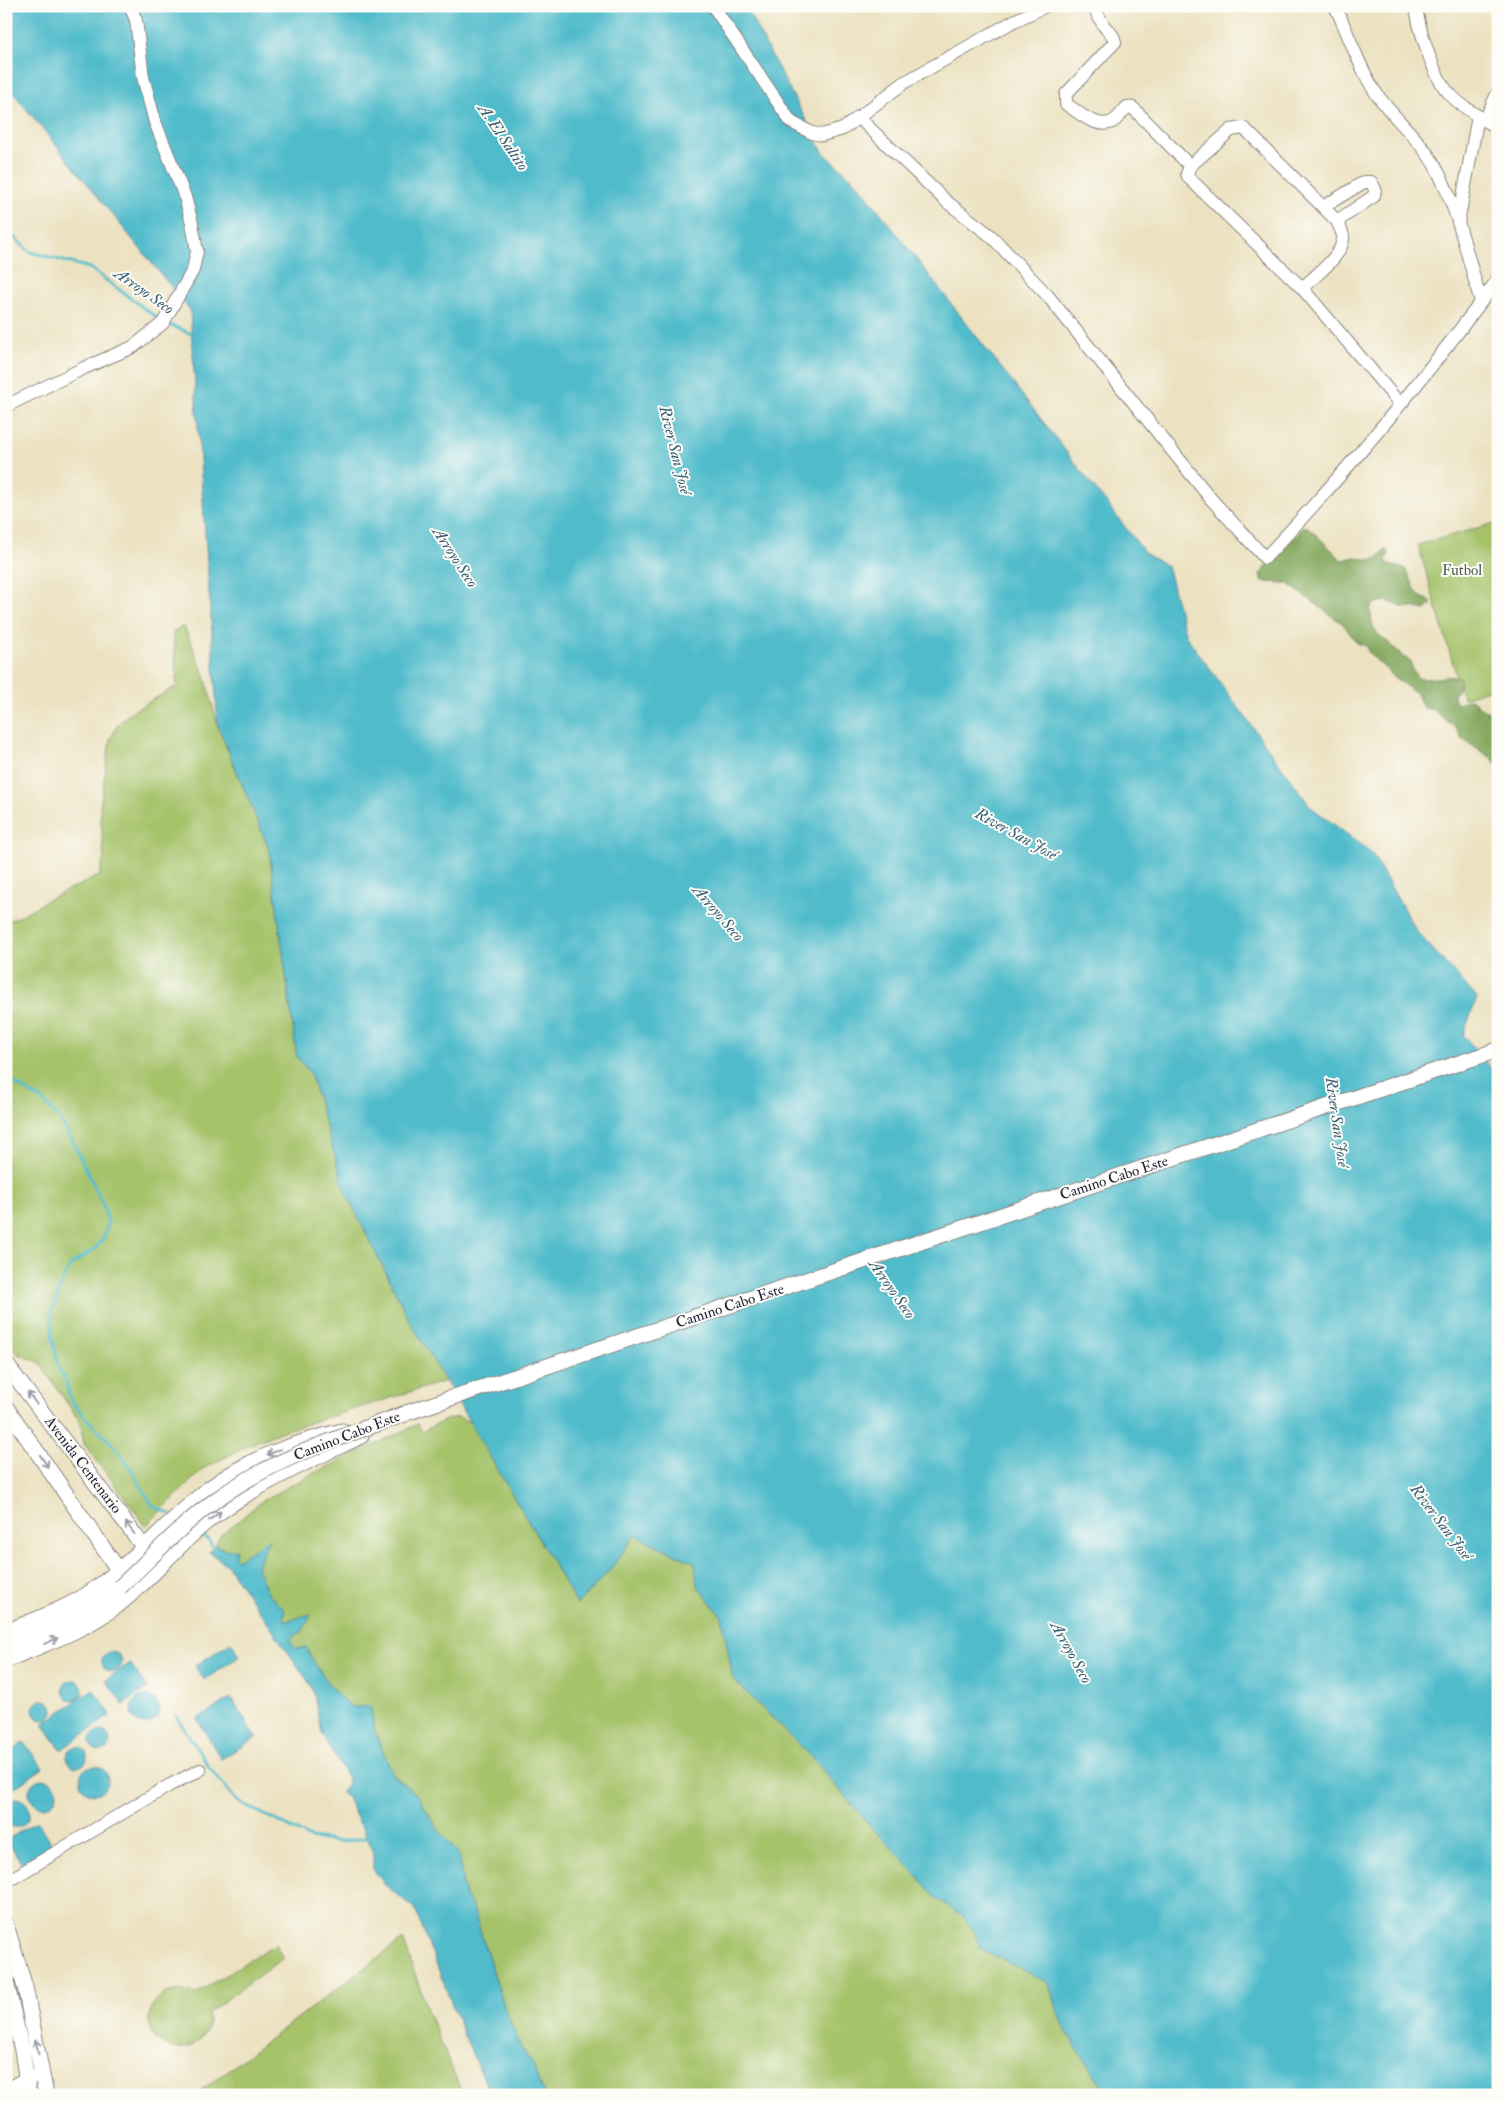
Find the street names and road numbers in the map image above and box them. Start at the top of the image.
street label: Camino Cabo Este [1057,1152,1171,1204]
street label: Camino Cabo Este [673,1280,787,1332]
street label: Camino Cabo Este [291,1407,403,1465]
street label: Avenida Centenario [40,1412,126,1517]

